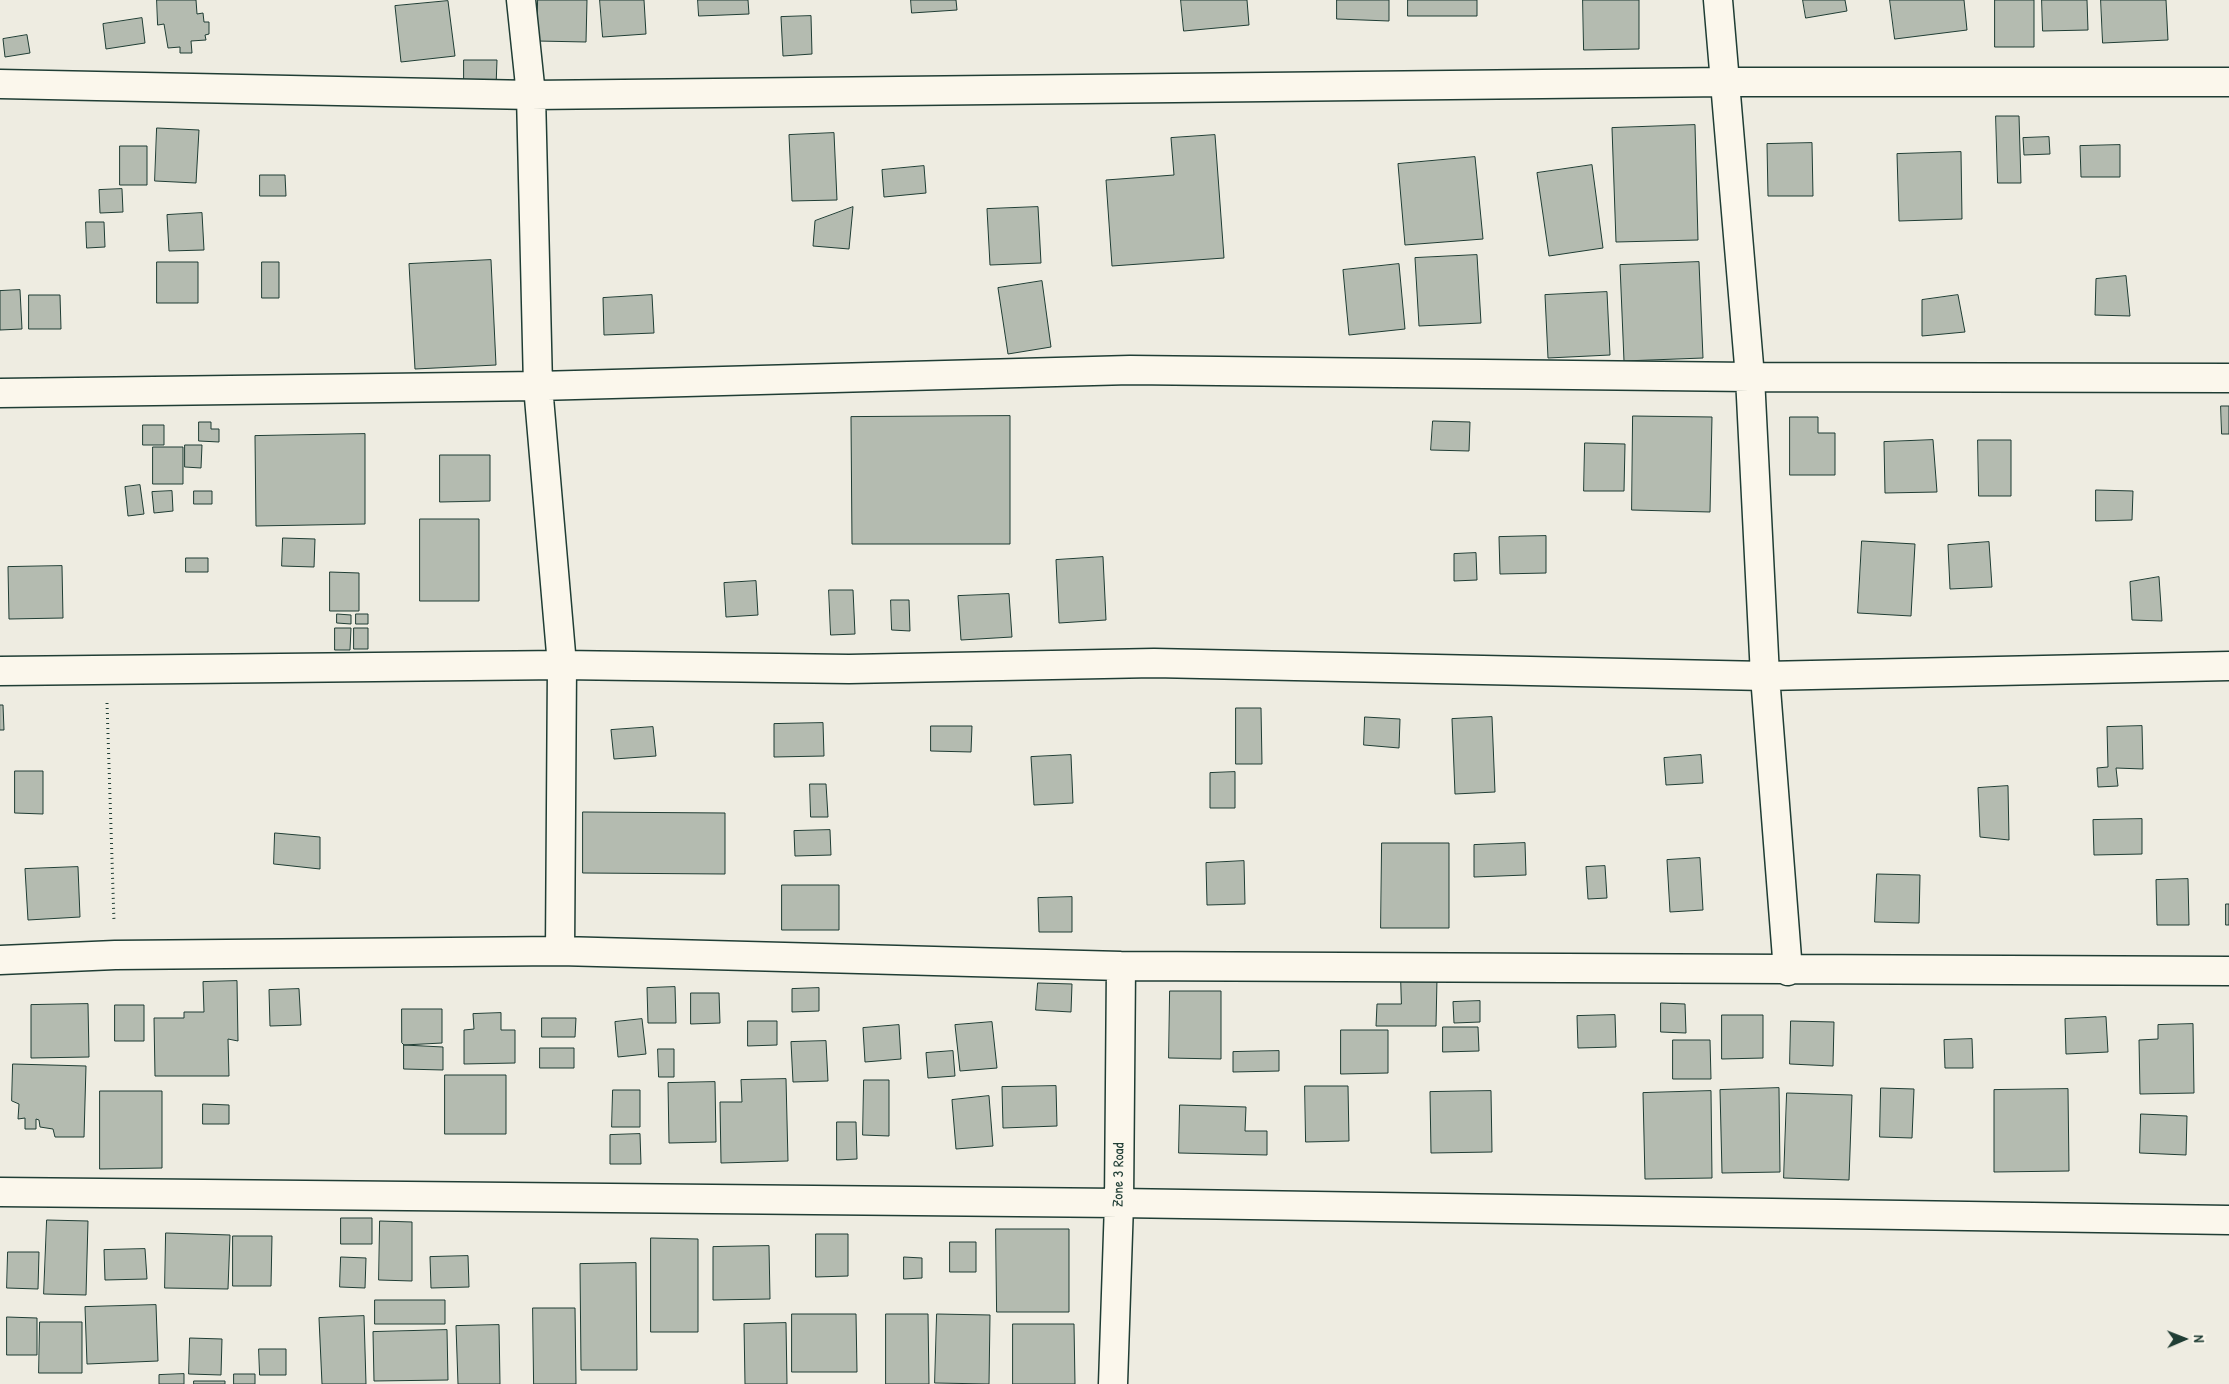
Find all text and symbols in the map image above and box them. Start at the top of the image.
street label: Zone 3 Road [1109,1143,1129,1207]
north arrow [2159,1314,2209,1364]
text: N [2190,1335,2209,1343]

